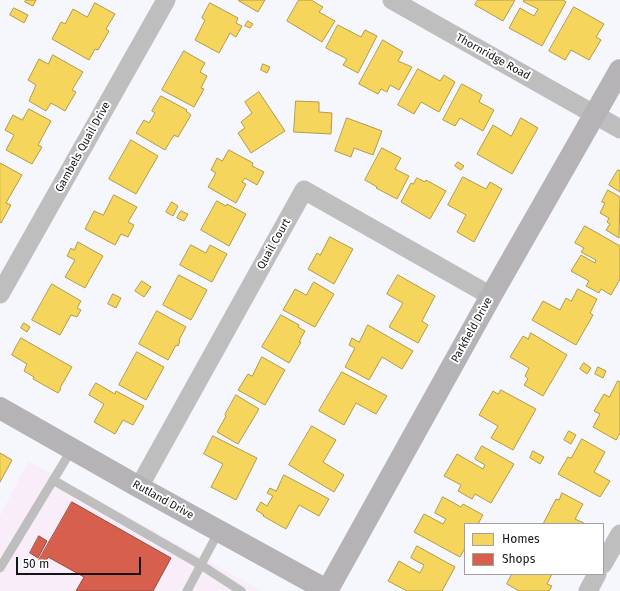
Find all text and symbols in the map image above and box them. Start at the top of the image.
street label: Thornridge Road [454,31,532,83]
street label: Gambels Quail Drive [53,100,113,194]
street label: Quail Court [255,216,293,272]
street label: Parkfield Drive [449,295,495,365]
street label: Rutland Drive [130,478,196,522]
legend [464,523,604,575]
text: Homes [502,532,540,546]
scale bar [18,549,143,575]
text: Shops [502,552,535,566]
text: 50 m [23,557,49,571]

